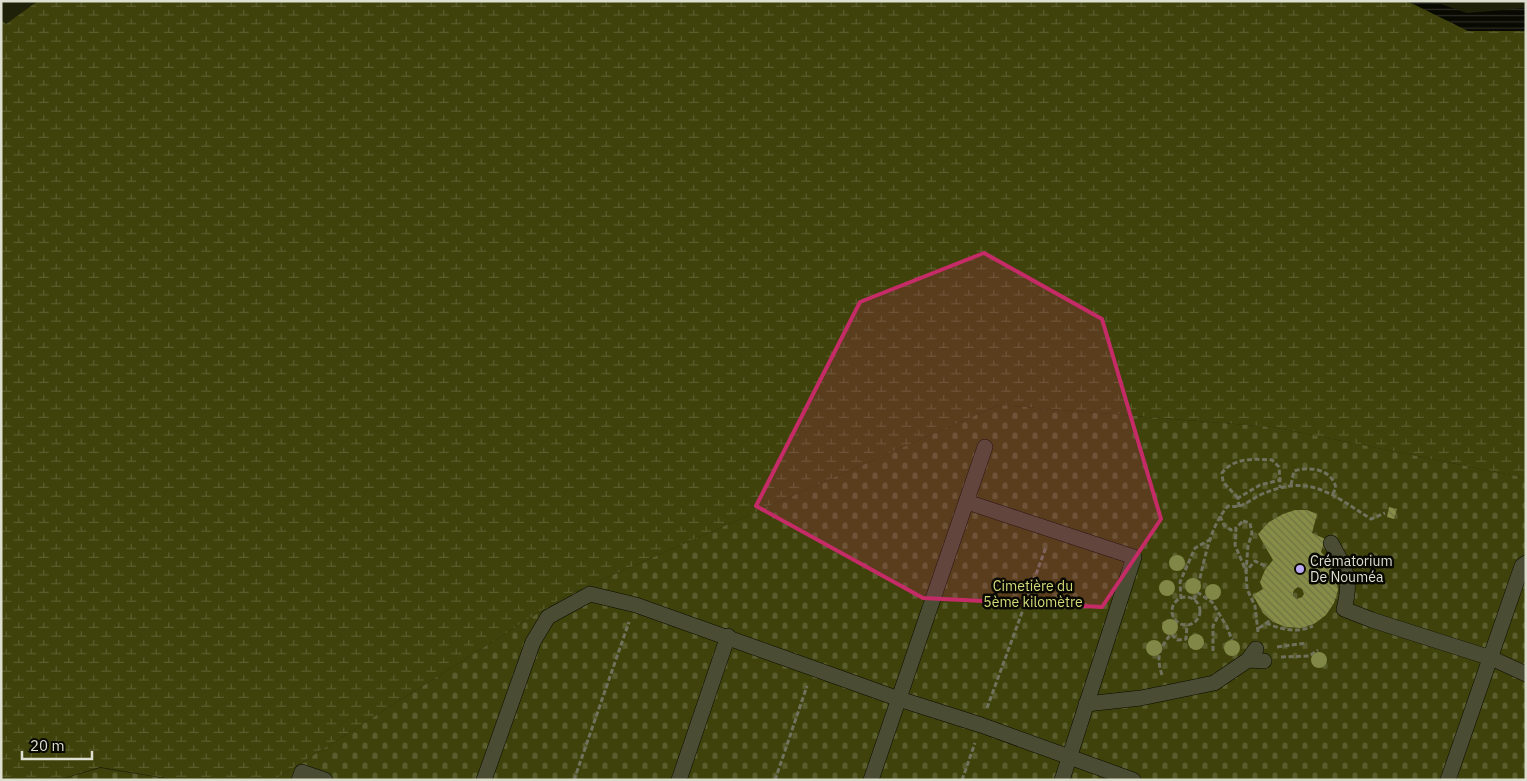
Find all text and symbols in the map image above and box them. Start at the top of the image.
place label: Crématorium De Nouméa [1310,552,1393,586]
marker: Crématorium De Nouméa [1294,563,1306,575]
park label: Cimetière du 5ème kilomètre [983,577,1083,611]
scale bar [22,728,92,760]
text: 20 m [30,736,65,755]

